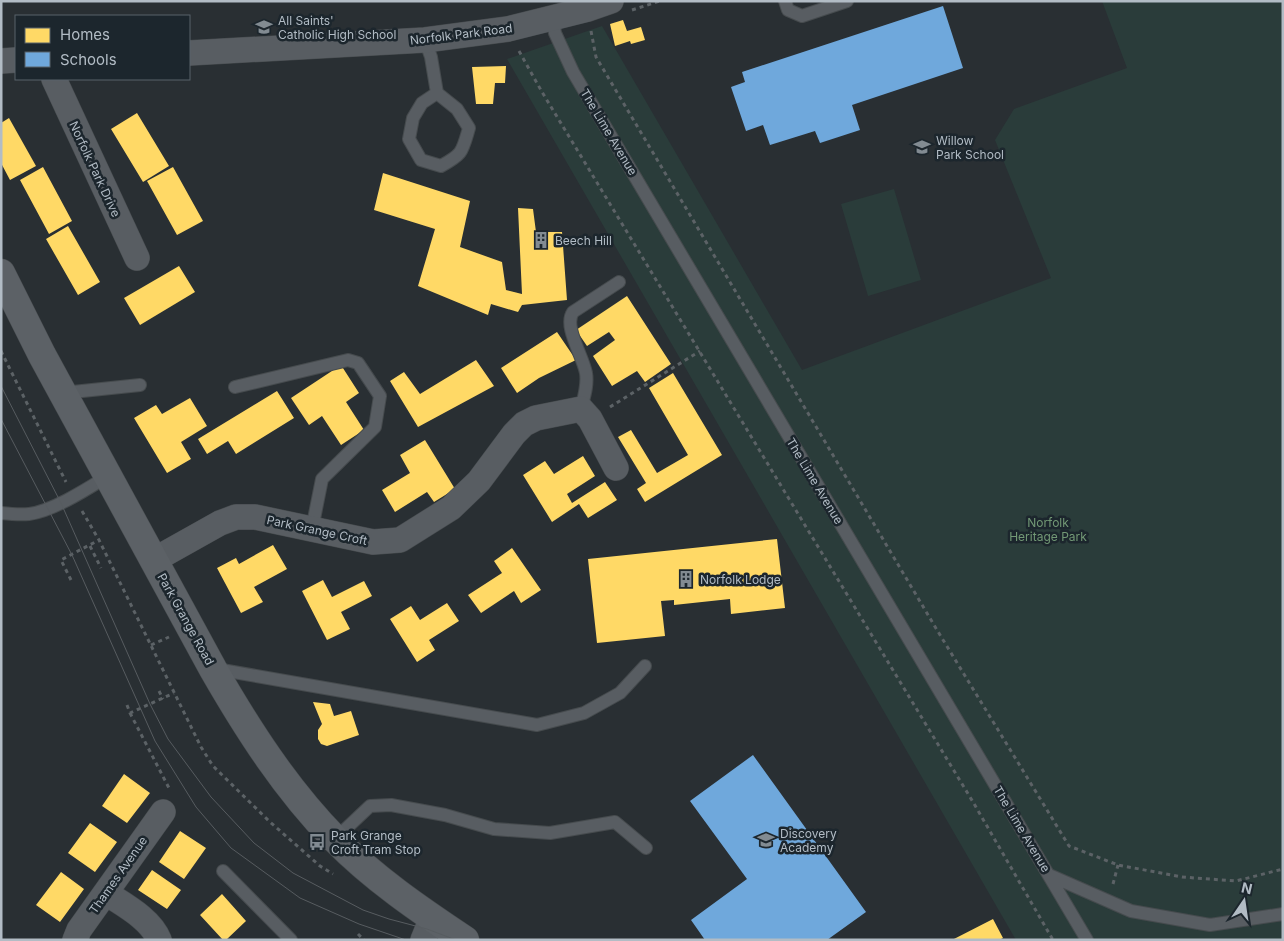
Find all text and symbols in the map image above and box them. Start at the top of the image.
place label: All Saints' Catholic High School [278,13,396,42]
legend [15,15,190,80]
school or university icon: All Saints' Catholic High School [254,17,274,37]
street label: Norfolk Park Road [409,20,513,48]
text: Homes [60,25,110,44]
text: Schools [60,50,117,69]
street label: The Lime Avenue [577,86,641,178]
street label: Norfolk Park Drive [66,119,124,219]
place label: Willow Park School [936,133,1004,162]
school or university icon: Willow Park School [912,137,932,157]
building icon: Beech Hill [531,230,551,250]
place label: Beech Hill [555,233,612,248]
street label: The Lime Avenue [783,435,847,527]
street label: Park Grange Croft [265,512,369,548]
park label: Norfolk Heritage Park [1009,515,1087,544]
building icon: Norfolk Lodge [676,569,696,589]
street label: Park Grange Road [154,570,218,668]
place label: Norfolk Lodge [700,572,781,587]
street label: The Lime Avenue [990,783,1054,875]
place label: Discovery Academy [780,826,837,855]
place label: Park Grange Croft Tram Stop [331,828,421,857]
school or university icon: Discovery Academy [756,830,776,850]
bus stop icon: Park Grange Croft Tram Stop [307,832,327,852]
street label: Thames Avenue [86,833,150,917]
north arrow [1219,876,1269,926]
text: N [1240,878,1254,897]

